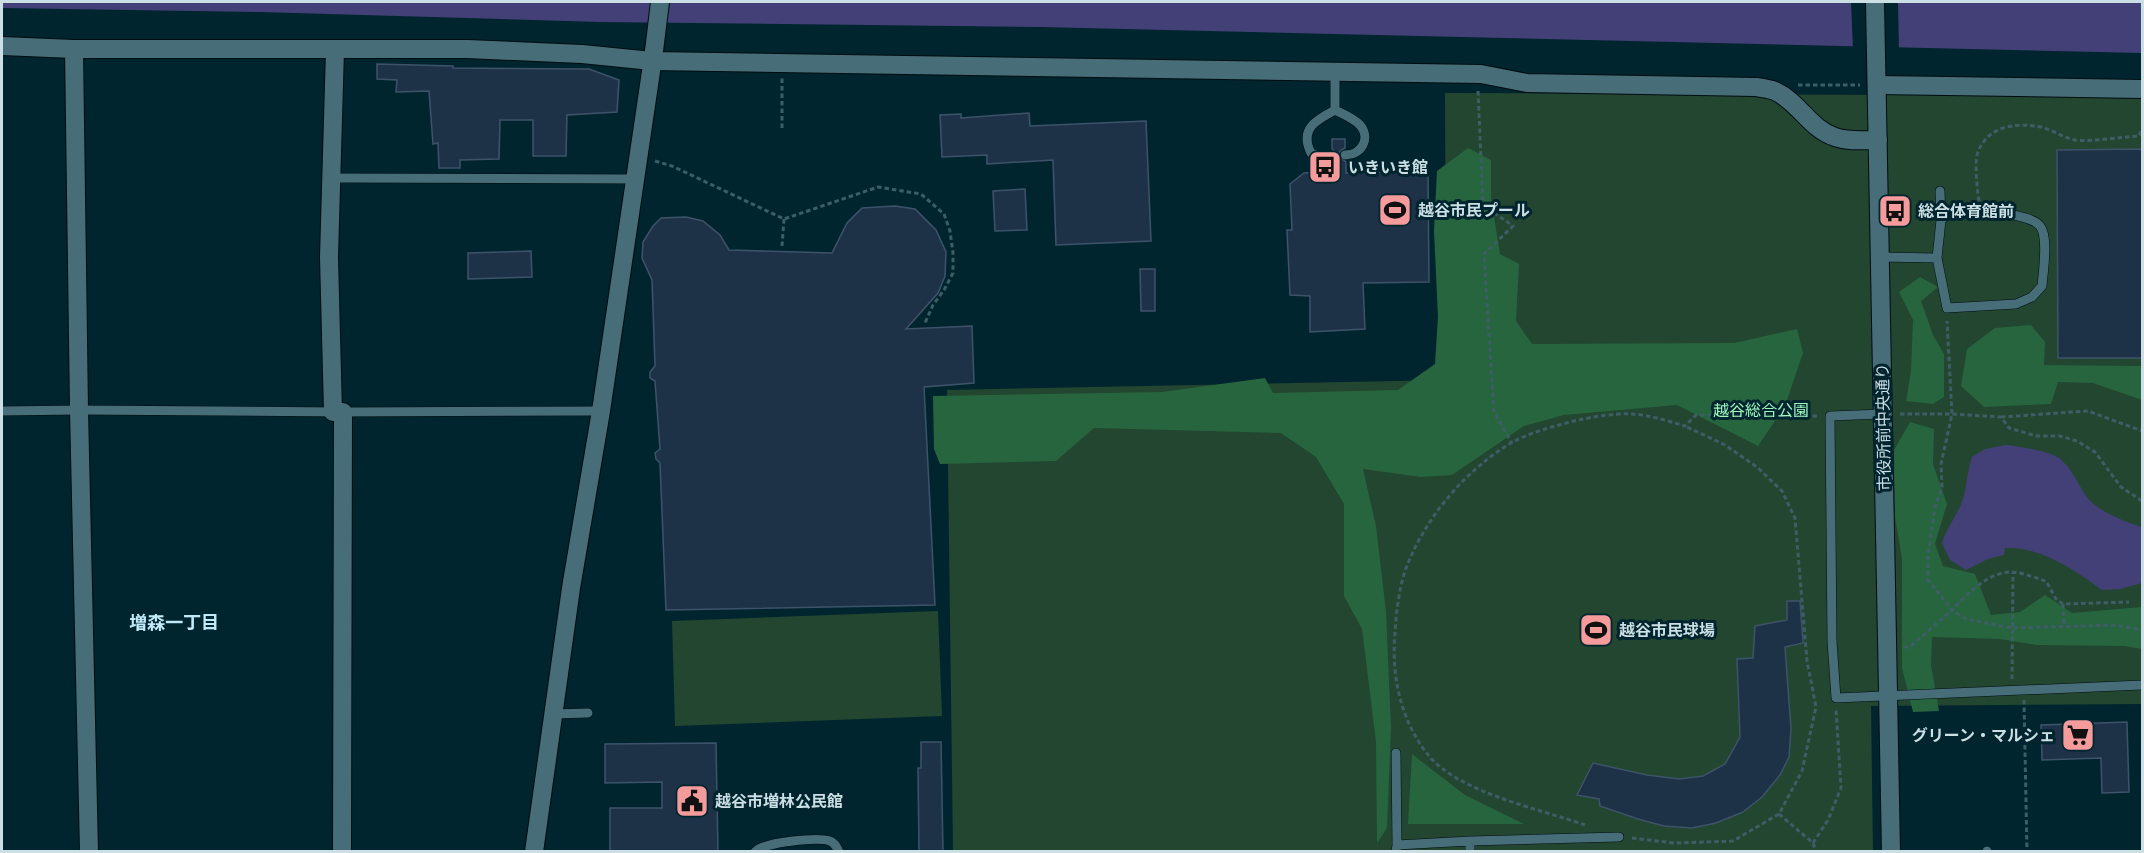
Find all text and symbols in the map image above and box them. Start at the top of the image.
bus stop icon: いきいき館 [1307,149,1343,185]
place label: いきいき館 [1348,156,1428,178]
sports icon: 越谷市民プール [1377,192,1413,228]
bus stop icon: 総合体育館前 [1877,193,1913,229]
place label: 越谷市民プール [1418,199,1530,221]
place label: 総合体育館前 [1918,200,2014,222]
street label: 市役所前中央通り [1871,363,1895,491]
park label: 越谷総合公園 [1713,399,1809,421]
district label: 増森一丁目 [129,610,219,634]
sports icon: 越谷市民球場 [1578,612,1614,648]
place label: 越谷市民球場 [1619,619,1715,641]
supermarket icon: グリーン・マルシェ [2060,717,2096,753]
place label: グリーン・マルシェ [1912,724,2055,746]
public building icon: 越谷市増林公民館 [674,783,710,819]
place label: 越谷市増林公民館 [715,790,843,812]

